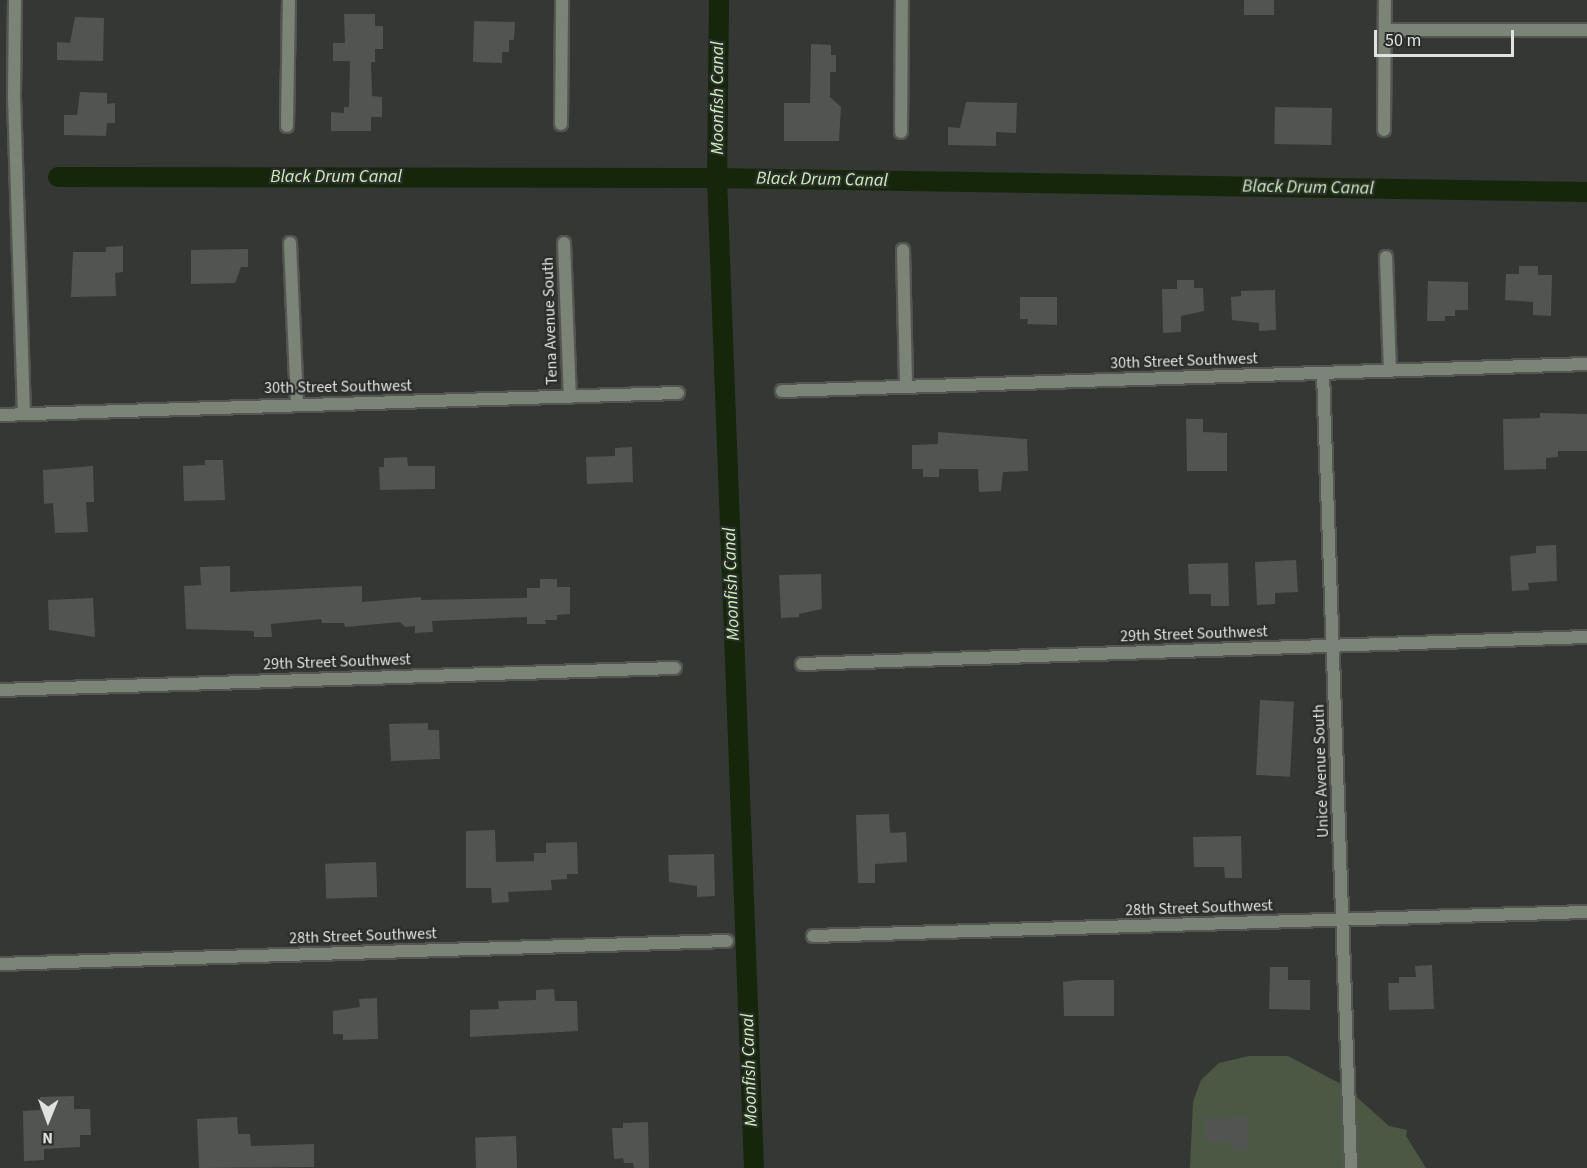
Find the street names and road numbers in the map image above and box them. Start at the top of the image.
street label: Tena Avenue South [538,257,562,385]
street label: 30th Street Southwest [1110,349,1258,373]
street label: 30th Street Southwest [264,376,412,398]
street label: 29th Street Southwest [1120,622,1268,646]
street label: 29th Street Southwest [263,650,411,674]
street label: Unice Avenue South [1309,704,1333,838]
street label: 28th Street Southwest [1125,896,1273,920]
street label: 28th Street Southwest [289,924,437,948]

